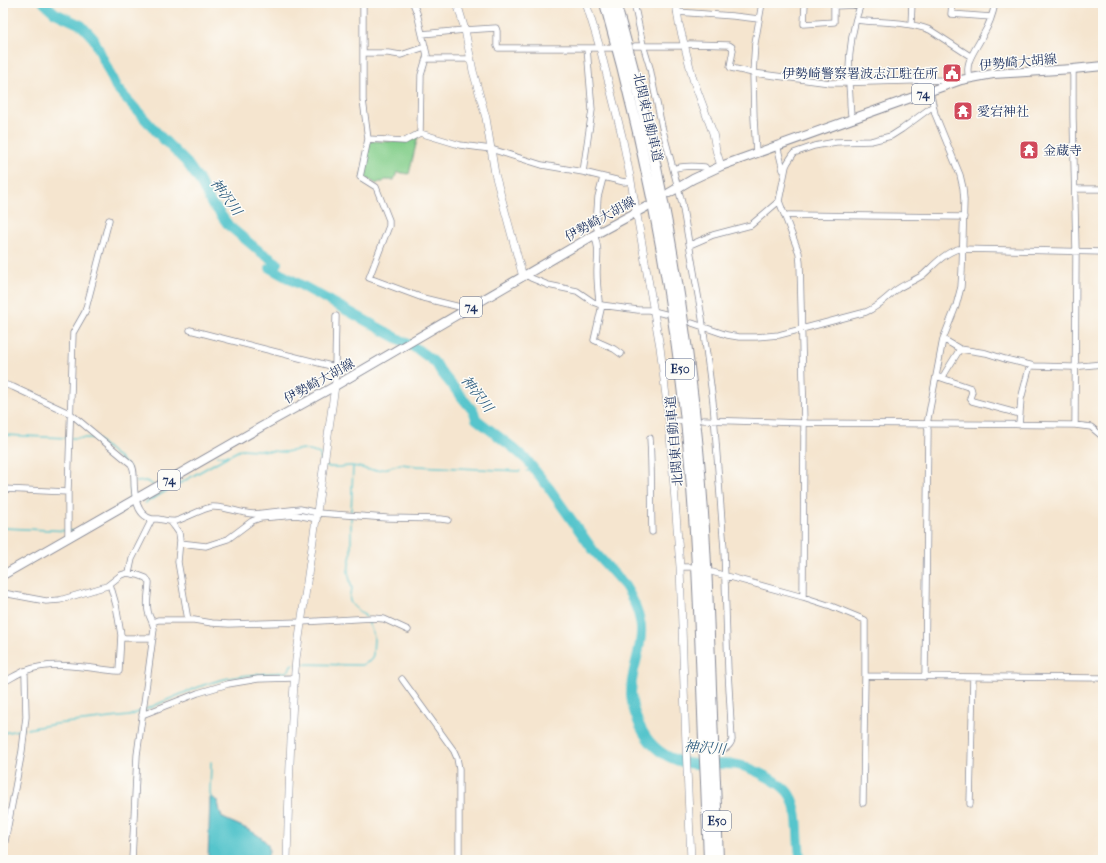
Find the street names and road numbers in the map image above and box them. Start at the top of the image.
street label: 伊勢崎大胡線 [978,51,1058,73]
street label: 北関東自動車道 [630,71,666,163]
road number: 74 [912,84,934,104]
street label: 伊勢崎大胡線 [562,194,638,244]
road number: 74 [460,297,482,317]
street label: 伊勢崎大胡線 [281,356,357,406]
road number: E50 [666,359,694,379]
street label: 北関東自動車道 [663,395,685,487]
road number: 74 [158,470,180,490]
road number: E50 [703,811,731,831]

